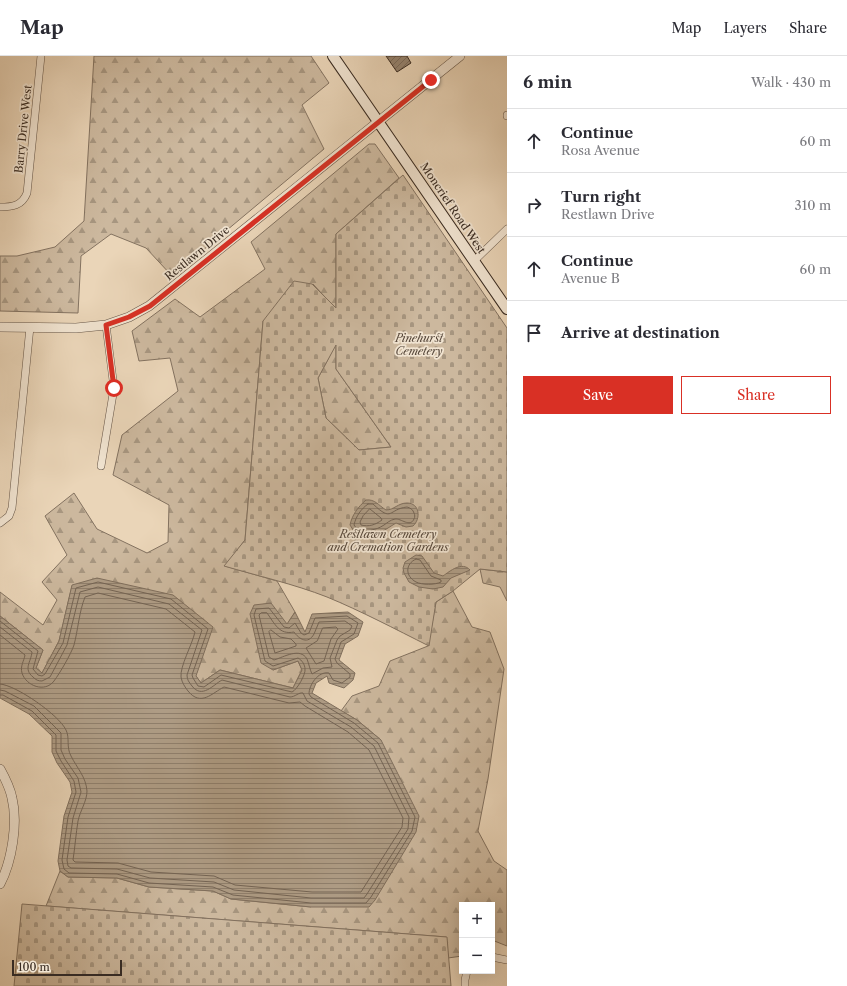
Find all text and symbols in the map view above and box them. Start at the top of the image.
text: Map [20,16,64,39]
text: Map [671,19,701,37]
text: Layers [723,19,767,37]
text: Share [789,19,827,37]
route end [422,71,440,89]
text: 6 min [523,72,572,92]
text: Walk · 430 m [751,74,831,90]
street label: Barry Drive West [11,84,35,174]
text: Continue [561,123,633,142]
icon: ahead [523,130,545,152]
text: 60 m [800,133,831,149]
text: Rosa Avenue [561,142,640,158]
street label: Moncrief Road West [417,160,489,256]
text: Turn right [561,187,641,206]
icon: right [523,194,545,216]
text: 310 m [795,197,831,213]
text: Restlawn Drive [561,206,654,222]
street label: Restlawn Drive [162,223,232,283]
text: Continue [561,251,633,270]
icon: ahead [523,258,545,280]
text: 60 m [800,261,831,277]
text: Avenue B [561,270,620,286]
icon: arrive [523,322,545,344]
text: Arrive at destination [561,323,720,342]
park label: Pinehurst Cemetery [394,331,444,358]
button: Save [523,376,673,414]
button: Share [681,376,831,414]
route start [105,379,123,397]
park label: Restlawn Cemetery and Cremation Gardens [327,527,449,554]
map controls [459,902,495,974]
button: + [459,902,495,938]
button: − [459,938,495,974]
scale bar [12,958,122,977]
text: 100 m [18,960,50,974]

